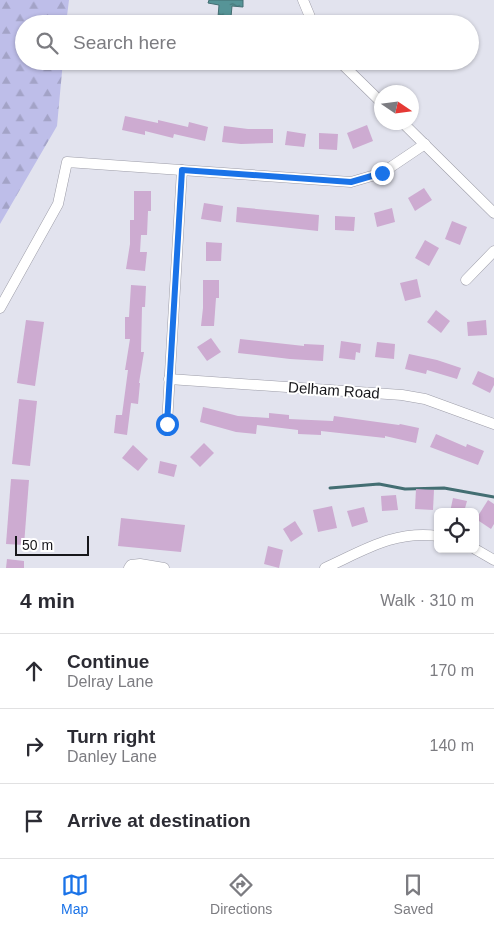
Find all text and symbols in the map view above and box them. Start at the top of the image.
search box [15,15,479,70]
icon: search [33,29,61,57]
text: Search here [73,32,177,53]
north arrow [374,85,419,130]
route end [371,162,394,185]
street label: Delham Road [288,378,380,402]
route start [156,413,179,436]
map controls [434,508,479,553]
button: locate [434,508,479,553]
scale bar [15,533,89,556]
text: 50 m [22,537,53,553]
text: 4 min [20,589,75,612]
text: Walk · 310 m [380,592,474,609]
text: Continue [67,651,149,672]
icon: ahead [20,657,48,685]
text: 170 m [430,662,474,679]
text: Delray Lane [67,673,153,690]
text: Turn right [67,726,155,747]
icon: right [20,732,48,760]
text: 140 m [430,737,474,754]
text: Danley Lane [67,748,157,765]
icon: arrive [20,807,48,835]
text: Arrive at destination [67,810,251,831]
tab: Map [61,871,89,917]
tab: Directions [210,871,272,917]
tab: Saved [394,871,433,917]

